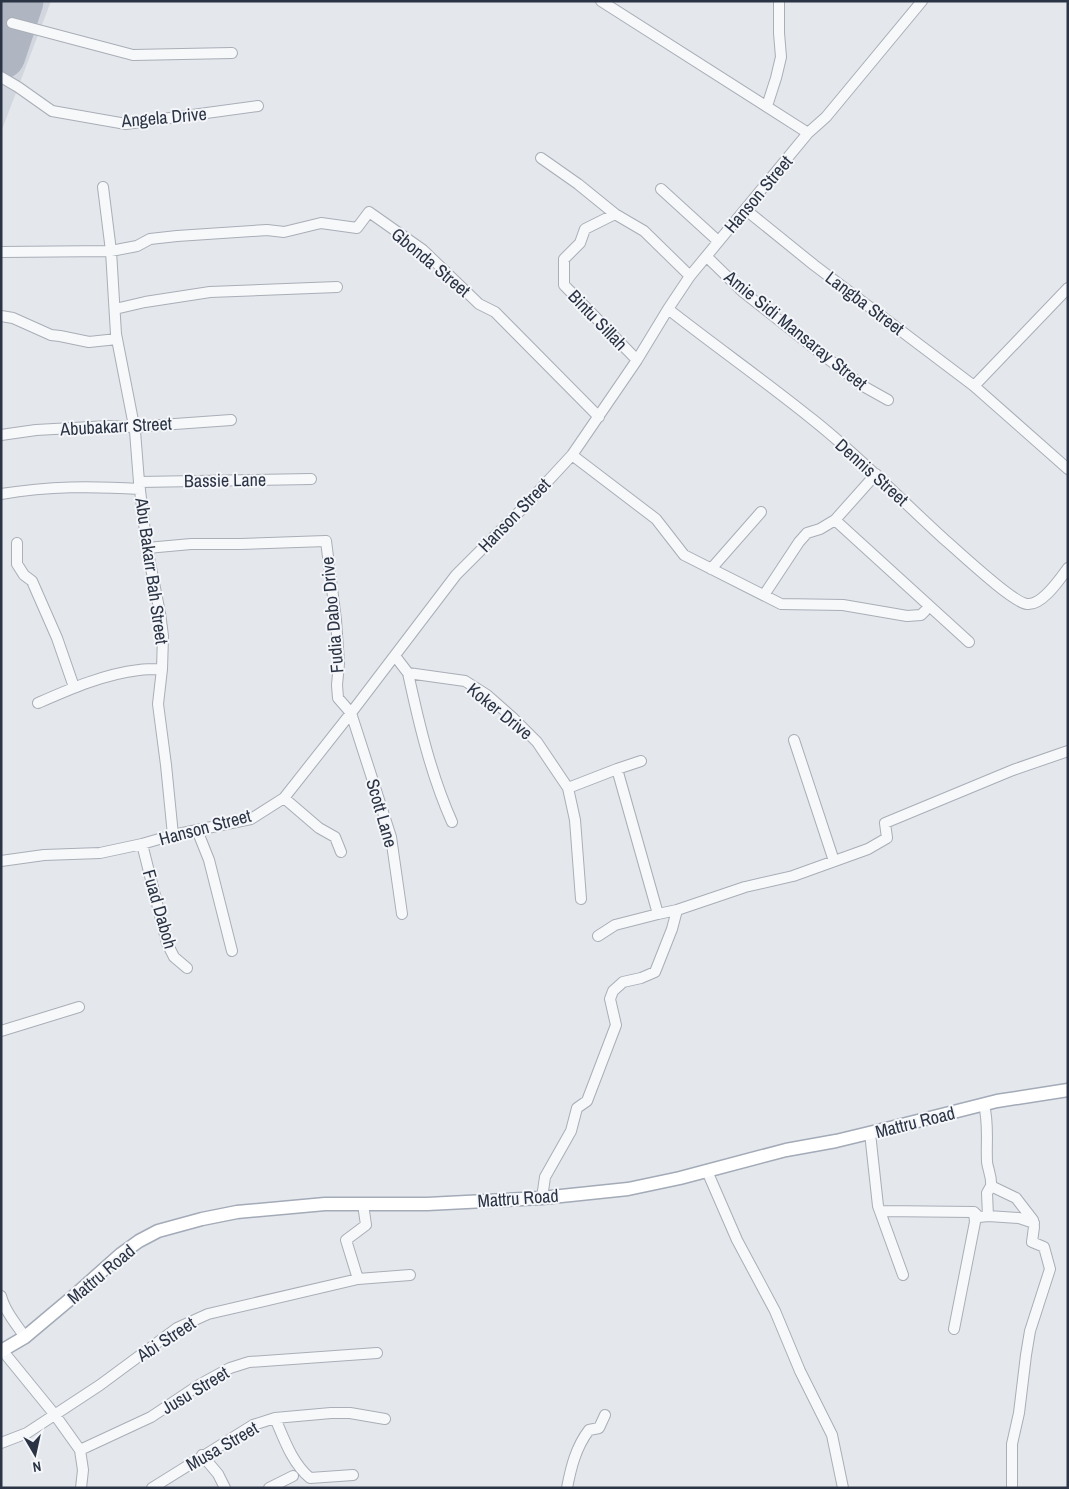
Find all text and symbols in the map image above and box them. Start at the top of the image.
street label: Angela Drive [119,101,208,133]
street label: Hanson Street [718,150,798,238]
street label: Gbonda Street [386,222,476,302]
street label: Amie Sidi Mansaray Street [718,264,873,395]
street label: Langba Street [820,265,910,341]
street label: Bintu Sillah [563,284,633,356]
street label: Abubakarr Street [59,411,172,441]
street label: Dennis Street [830,433,914,511]
street label: Bassie Lane [184,467,266,493]
street label: Hanson Street [472,472,556,558]
street label: Abu Bakarr Bah Street [129,495,175,646]
street label: Fudia Dabo Drive [314,556,350,674]
street label: Koker Drive [462,677,538,745]
street label: Scott Lane [360,776,404,850]
street label: Hanson Street [156,803,254,851]
street label: Fuad Daboh [137,867,183,951]
street label: Mattru Road [873,1100,957,1144]
street label: Mattru Road [477,1183,559,1213]
street label: Mattru Road [62,1238,140,1310]
street label: Abi Street [131,1311,200,1368]
street label: Jusu Street [157,1360,233,1420]
street label: Musa Street [181,1415,263,1477]
north arrow [10,1429,60,1479]
text: N [32,1457,43,1476]

